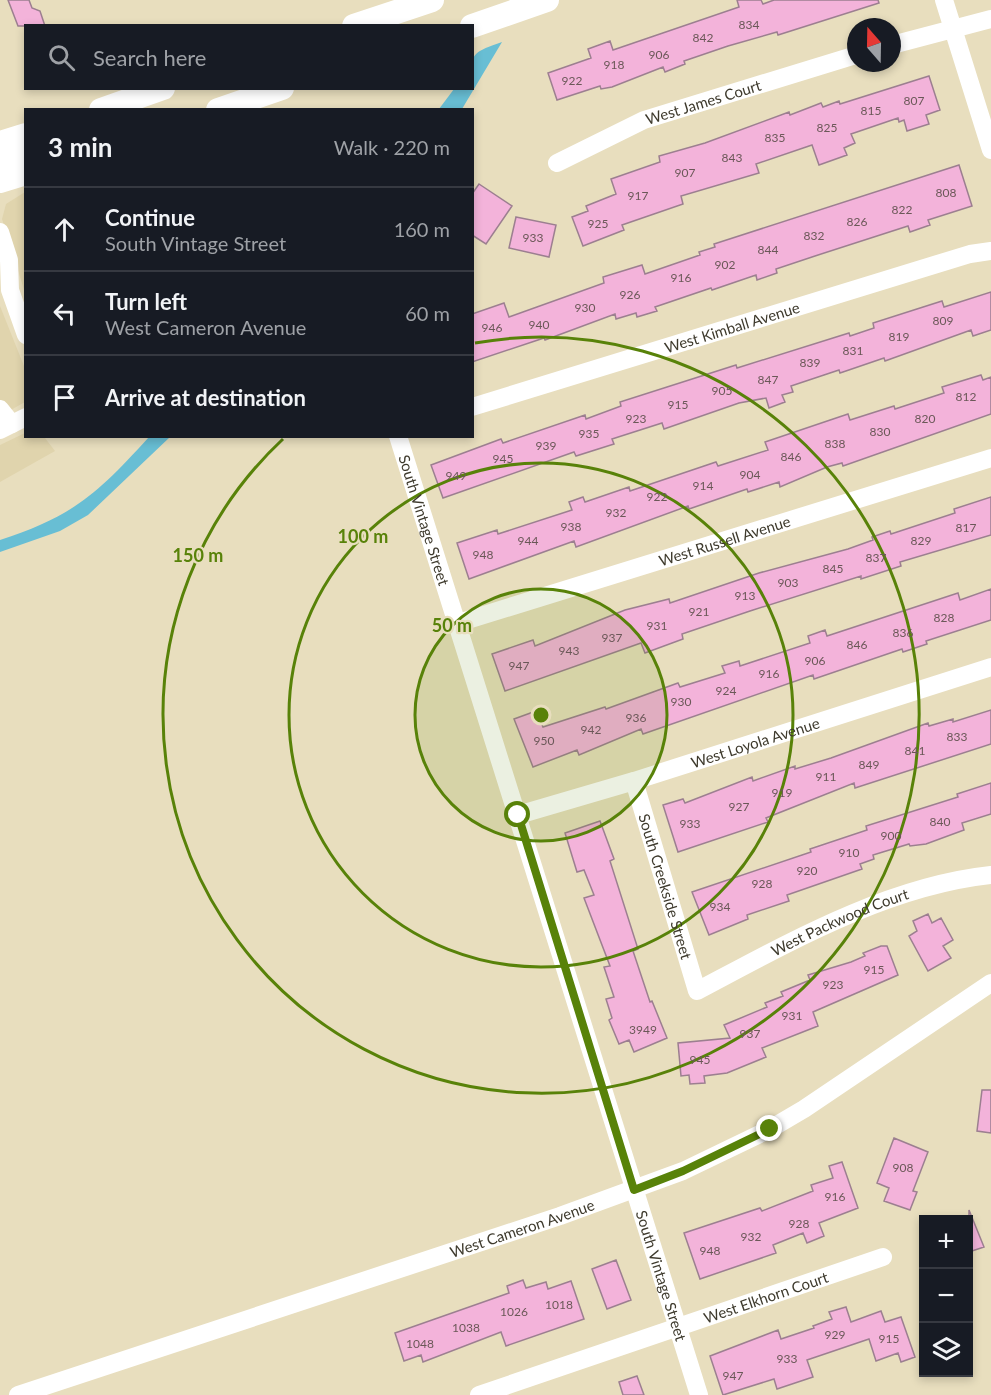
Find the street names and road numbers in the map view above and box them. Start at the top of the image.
street label: West James Court [643,76,764,128]
street label: West Kimball Avenue [662,298,802,356]
street label: South Vintage Street [395,452,453,588]
street label: West Russell Avenue [656,512,793,569]
street label: West Loyola Avenue [689,713,822,771]
street label: South Creekside Street [635,811,696,962]
street label: West Packwood Court [768,884,911,959]
street label: West Cameron Avenue [448,1195,597,1261]
street label: South Vintage Street [633,1208,691,1344]
street label: West Elkhorn Court [701,1267,831,1327]

